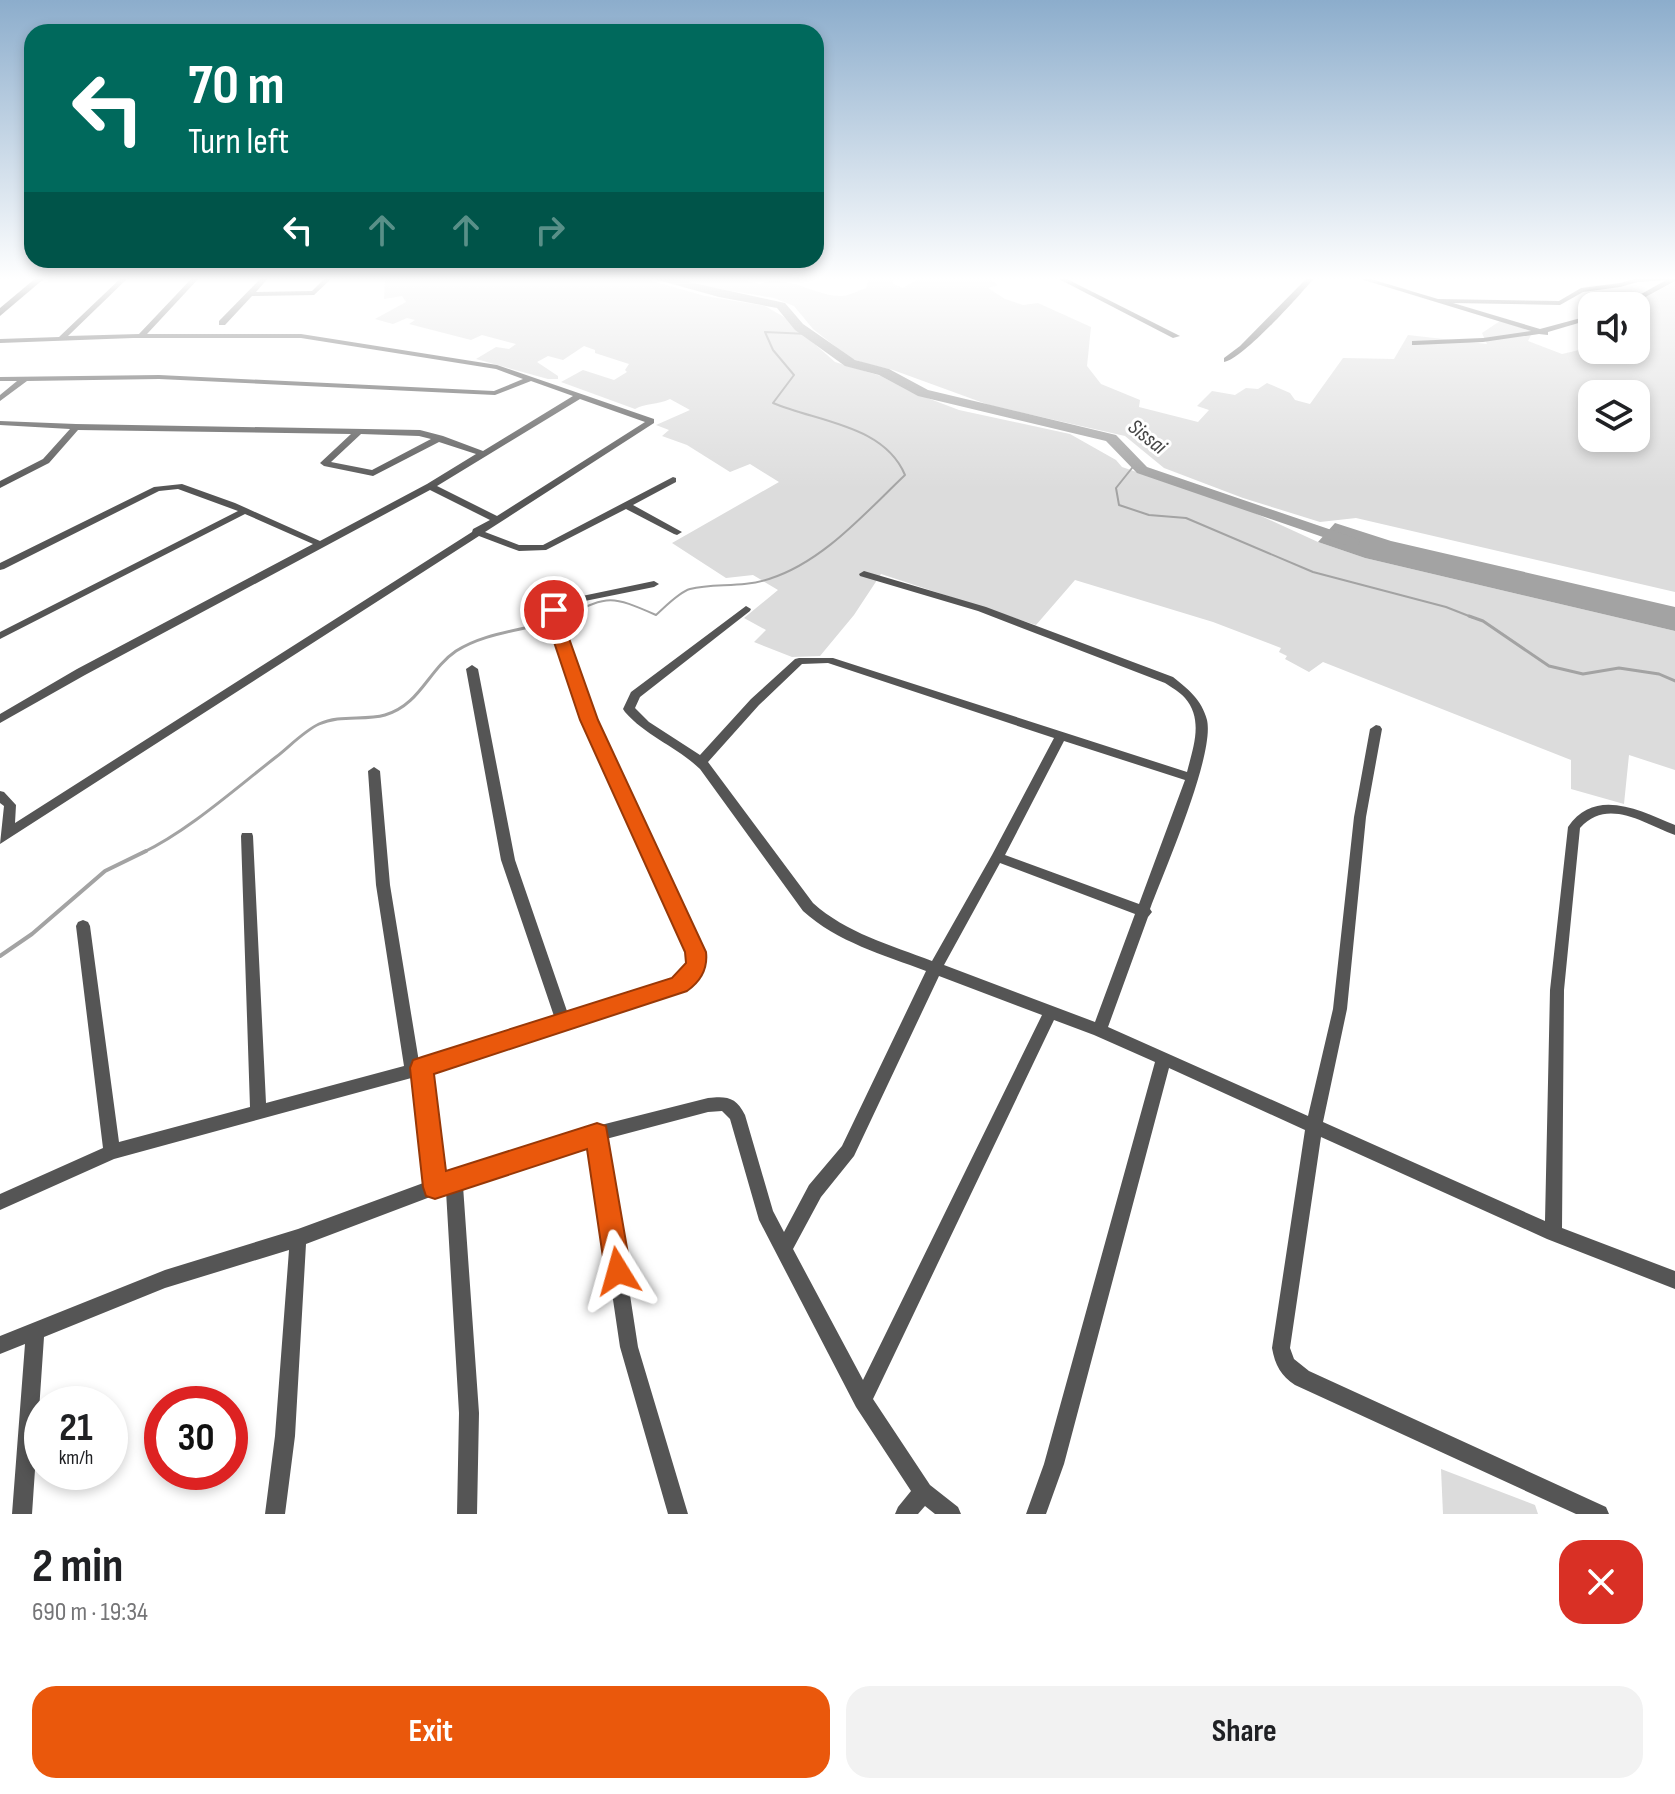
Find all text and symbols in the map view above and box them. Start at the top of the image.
text: 70 m [188,53,285,120]
icon: left [56,56,160,160]
text: Turn left [188,121,289,164]
icon: left [276,208,320,252]
icon: ahead [360,208,404,252]
icon: ahead [444,208,488,252]
icon: right [528,208,572,252]
map controls [1578,292,1650,452]
button: sound [1578,292,1650,364]
button: layers [1578,380,1650,452]
water label: Sissai [1122,414,1172,461]
pin [520,576,588,644]
icon: arrive [532,588,576,632]
position arrow [576,1229,660,1313]
speed limit sign: 30 [144,1386,248,1490]
text: 21 [59,1404,93,1452]
text: km/h [59,1446,93,1470]
text: 2 min [32,1538,123,1595]
button: close [1559,1540,1643,1624]
text: 690 m · 19:34 [32,1597,148,1628]
button: Exit [32,1686,830,1778]
button: Share [846,1686,1643,1778]

